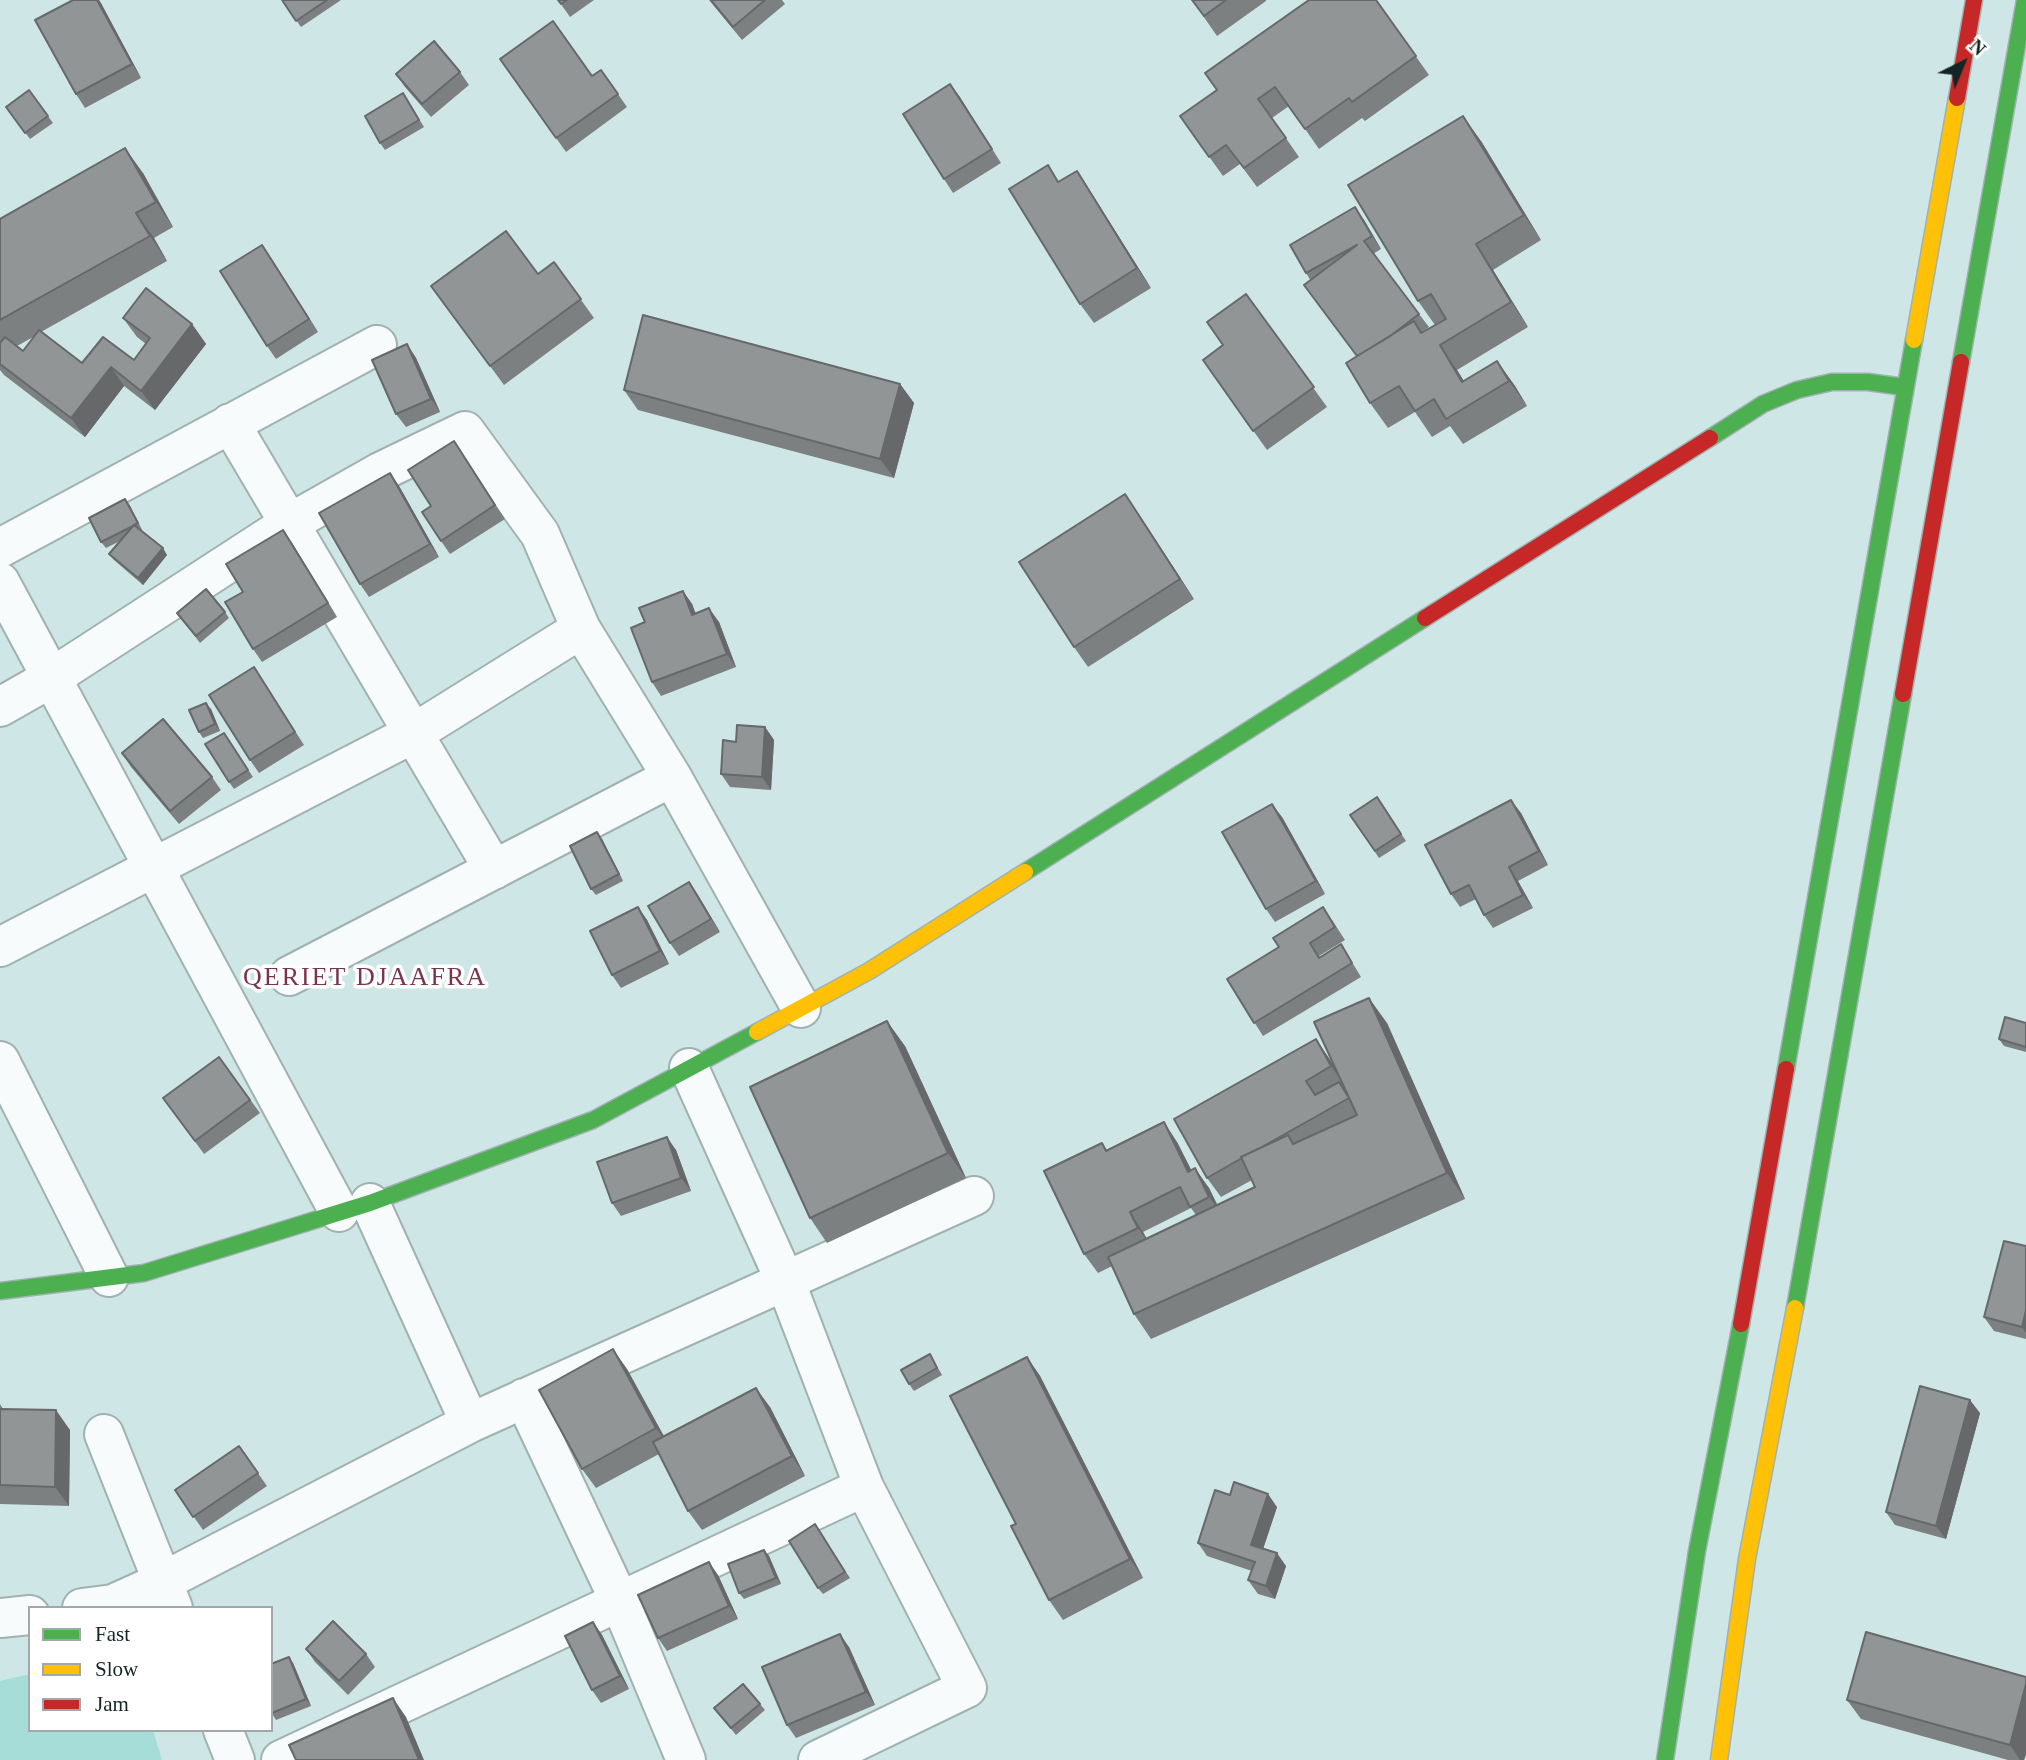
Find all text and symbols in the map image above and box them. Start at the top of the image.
north arrow [1928,28,1998,98]
text: N [1965,35,1990,60]
district label: QERIET DJAAFRA [245,962,485,994]
legend [28,1606,273,1732]
text: Fast [95,1622,130,1646]
text: Slow [95,1657,138,1681]
text: Jam [95,1692,129,1716]

